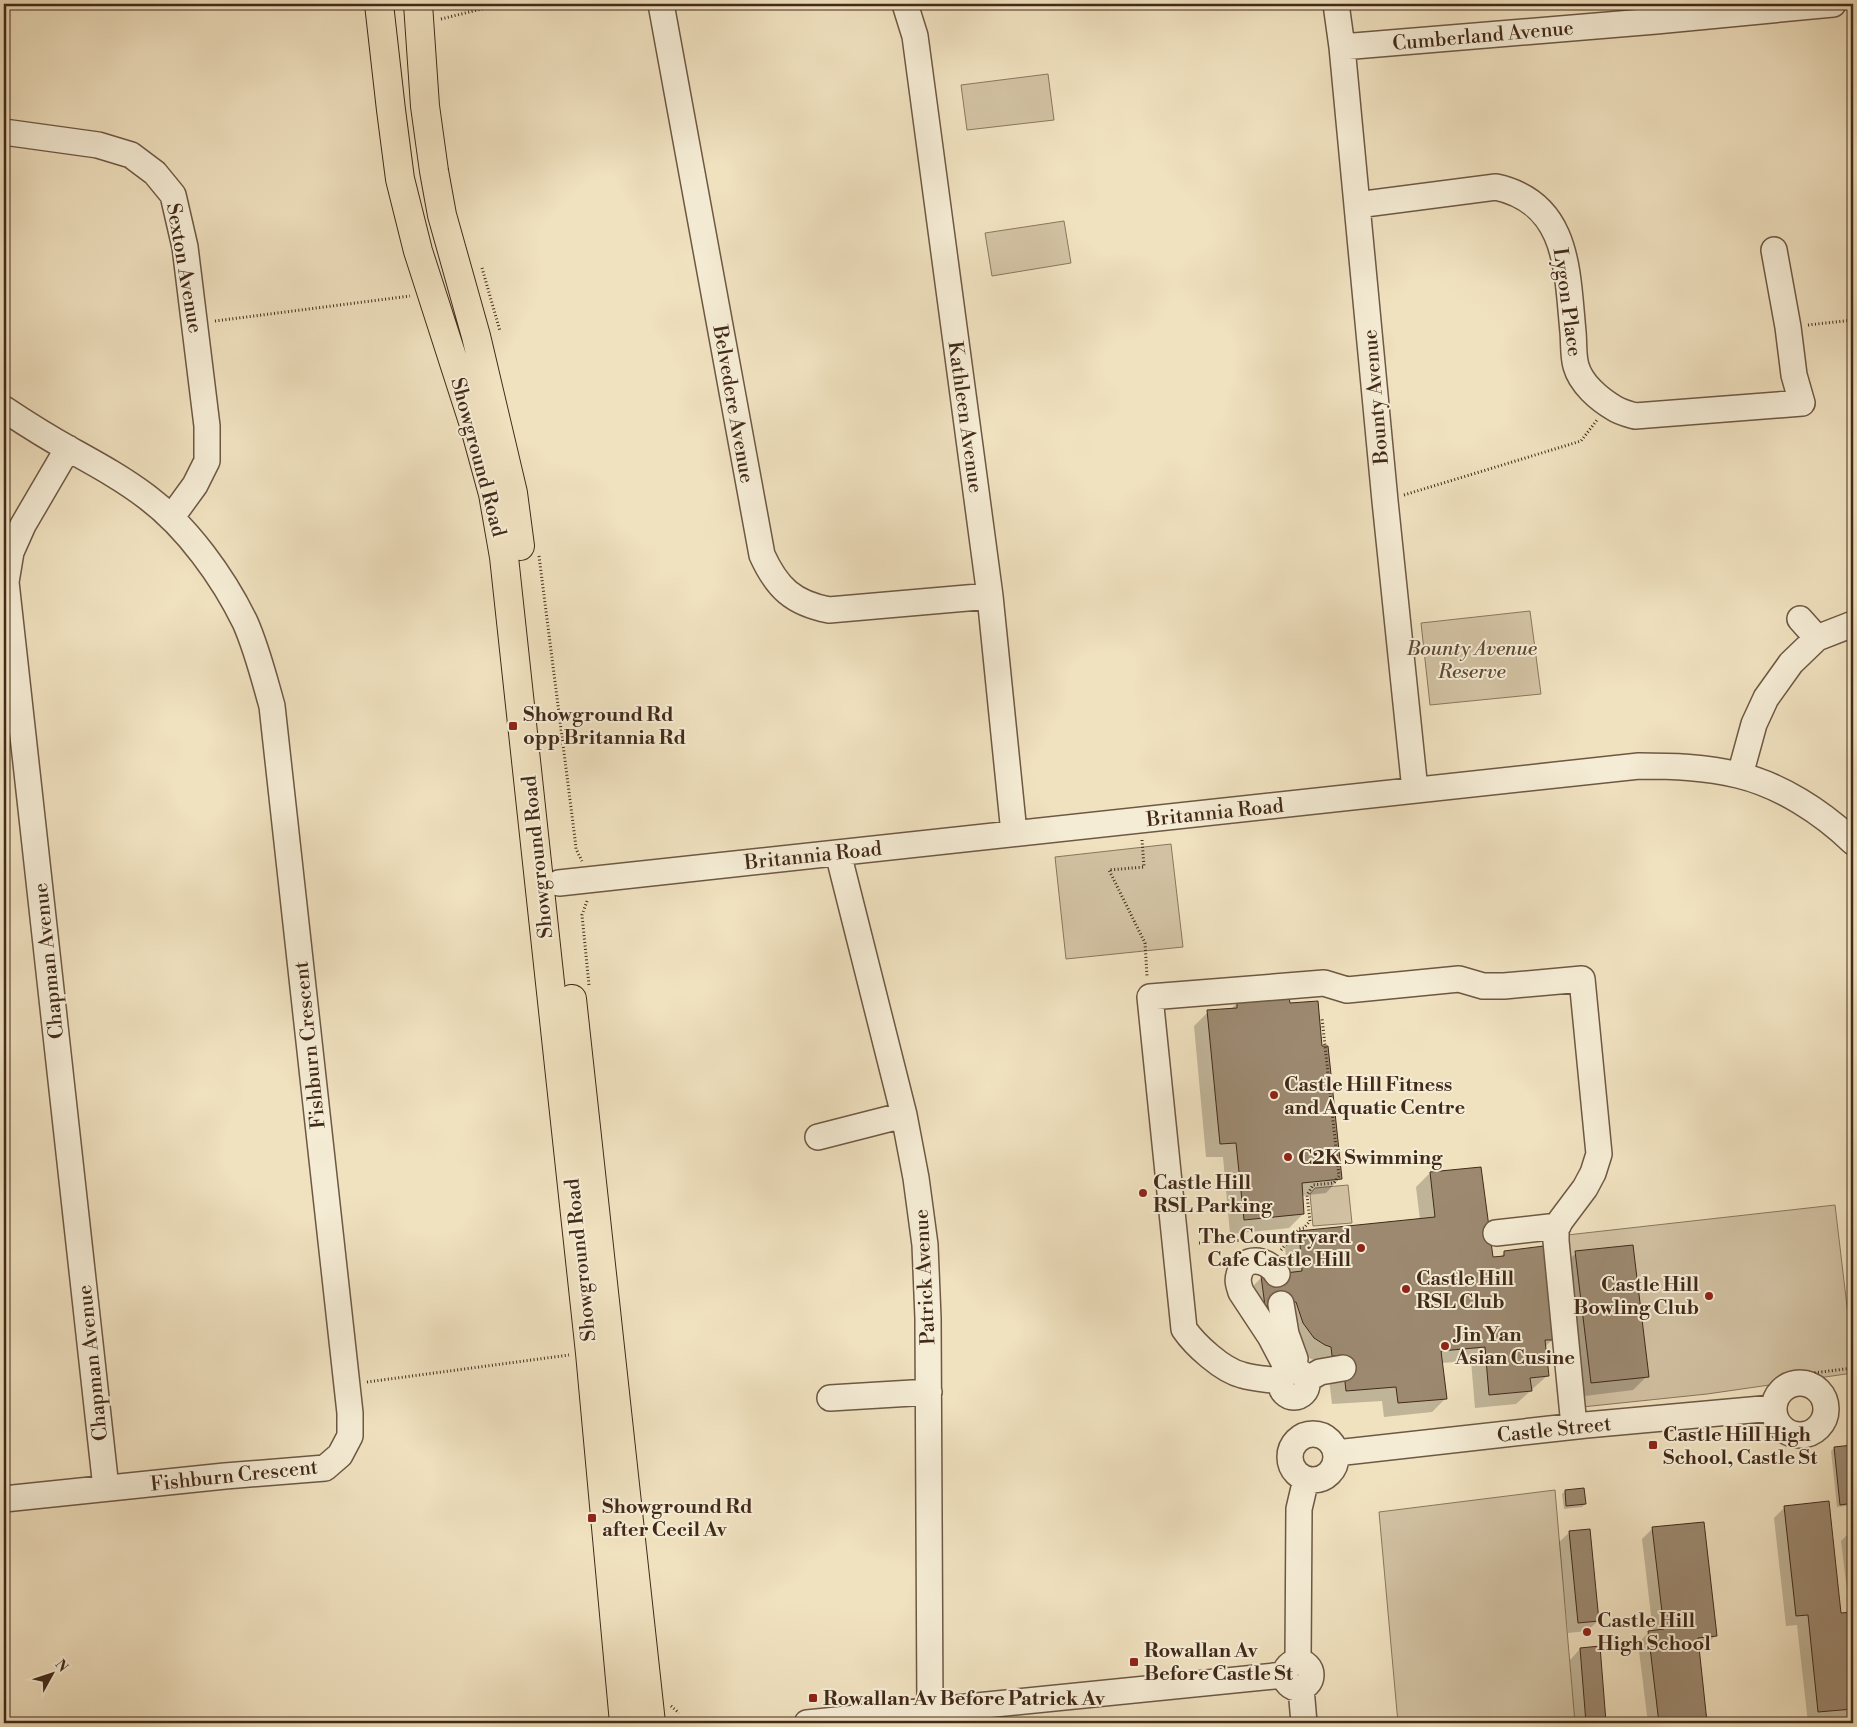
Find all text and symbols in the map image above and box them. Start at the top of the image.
street label: Cumberland Avenue [1391,16,1575,57]
street label: Sexton Avenue [160,201,207,335]
street label: Lygon Place [1547,246,1587,358]
street label: Belvedere Avenue [706,322,759,485]
street label: Bounty Avenue [1358,328,1395,466]
street label: Kathleen Avenue [942,340,988,495]
street label: Showground Road [444,375,511,540]
park label: Bounty Avenue Reserve [1406,637,1538,685]
place label: Showground Rd opp Britannia Rd [523,703,686,751]
marker: Showground Rd opp Britannia Rd [507,720,519,732]
street label: Showground Road [517,774,559,940]
street label: Britannia Road [1144,794,1286,833]
street label: Britannia Road [742,837,884,876]
street label: Chapman Avenue [29,881,70,1040]
street label: Fishburn Crescent [289,960,332,1130]
place label: Castle Hill Fitness and Aquatic Centre [1284,1073,1465,1121]
marker: Castle Hill Fitness and Aquatic Centre [1268,1089,1280,1101]
place label: C2K Swimming [1298,1146,1443,1171]
marker: C2K Swimming [1282,1151,1294,1163]
place label: Castle Hill RSL Parking [1153,1171,1273,1219]
street label: Showground Road [560,1177,602,1343]
marker: Castle Hill RSL Parking [1137,1187,1149,1199]
street label: Patrick Avenue [909,1208,942,1346]
place label: The Countryard Cafe Castle Hill [1199,1225,1351,1273]
marker: The Countryard Cafe Castle Hill [1355,1242,1367,1254]
place label: Castle Hill RSL Club [1416,1267,1514,1315]
place label: Castle Hill Bowling Club [1573,1273,1699,1321]
street label: Chapman Avenue [73,1283,114,1442]
marker: Castle Hill RSL Club [1400,1283,1412,1295]
marker: Castle Hill Bowling Club [1703,1290,1715,1302]
place label: Jin Yan Asian Cusine [1452,1323,1575,1371]
marker: Jin Yan Asian Cusine [1439,1340,1451,1352]
street label: Castle Street [1496,1412,1612,1449]
place label: Castle Hill High School, Castle St [1663,1423,1818,1471]
marker: Castle Hill High School, Castle St [1647,1439,1659,1451]
street label: Fishburn Crescent [149,1455,319,1498]
place label: Showground Rd after Cecil Av [602,1495,753,1543]
marker: Showground Rd after Cecil Av [586,1512,598,1524]
place label: Castle Hill High School [1597,1609,1711,1657]
marker: Castle Hill High School [1581,1626,1593,1638]
place label: Rowallan Av Before Castle St [1144,1639,1294,1687]
north arrow [28,1650,78,1700]
text: N [51,1656,72,1676]
marker: Rowallan Av Before Castle St [1128,1656,1140,1668]
place label: Rowallan Av Before Patrick Av [823,1687,1106,1712]
marker: Rowallan Av Before Patrick Av [807,1692,819,1704]

